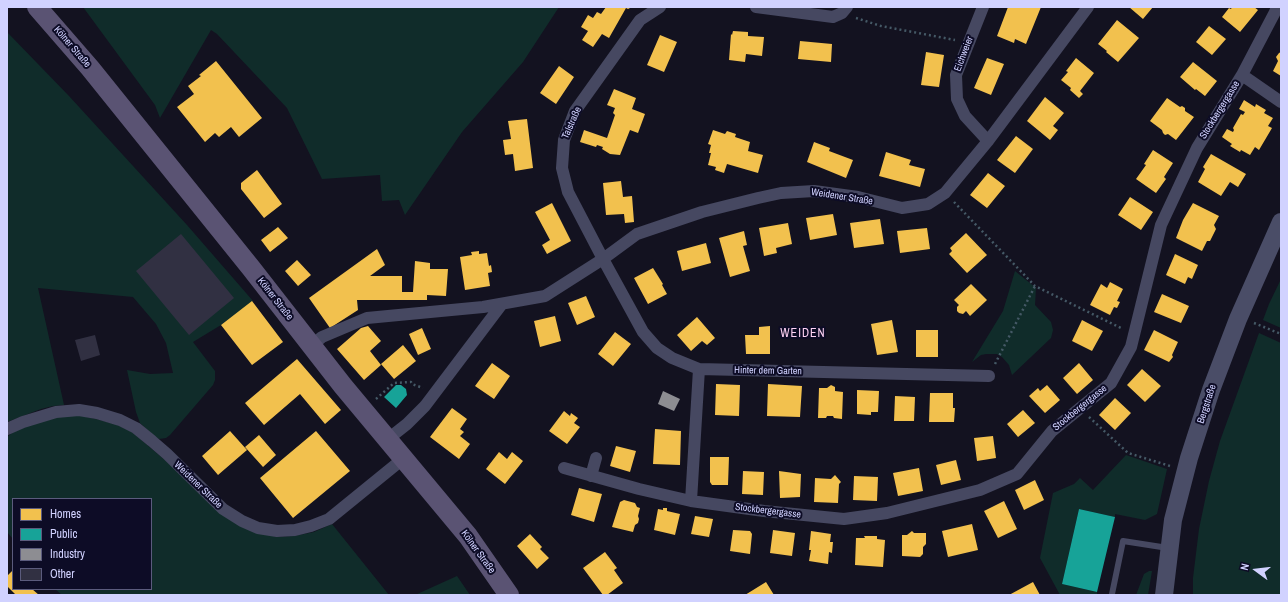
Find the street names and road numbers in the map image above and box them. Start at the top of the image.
street label: Kölner Straße [51,24,93,70]
street label: Eichweier [952,35,976,73]
street label: Stockbergergasse [1197,79,1243,141]
street label: Talstraße [560,105,584,141]
street label: Weidener Straße [810,186,874,208]
street label: Kölner Straße [255,275,295,323]
street label: Hinter dem Garten [734,364,802,378]
street label: Stockbergergasse [1051,383,1109,433]
street label: Bergstraße [1195,383,1219,425]
street label: Weidener Straße [171,459,225,511]
street label: Stockbergergasse [734,501,802,521]
street label: Kölner Straße [458,528,498,576]

